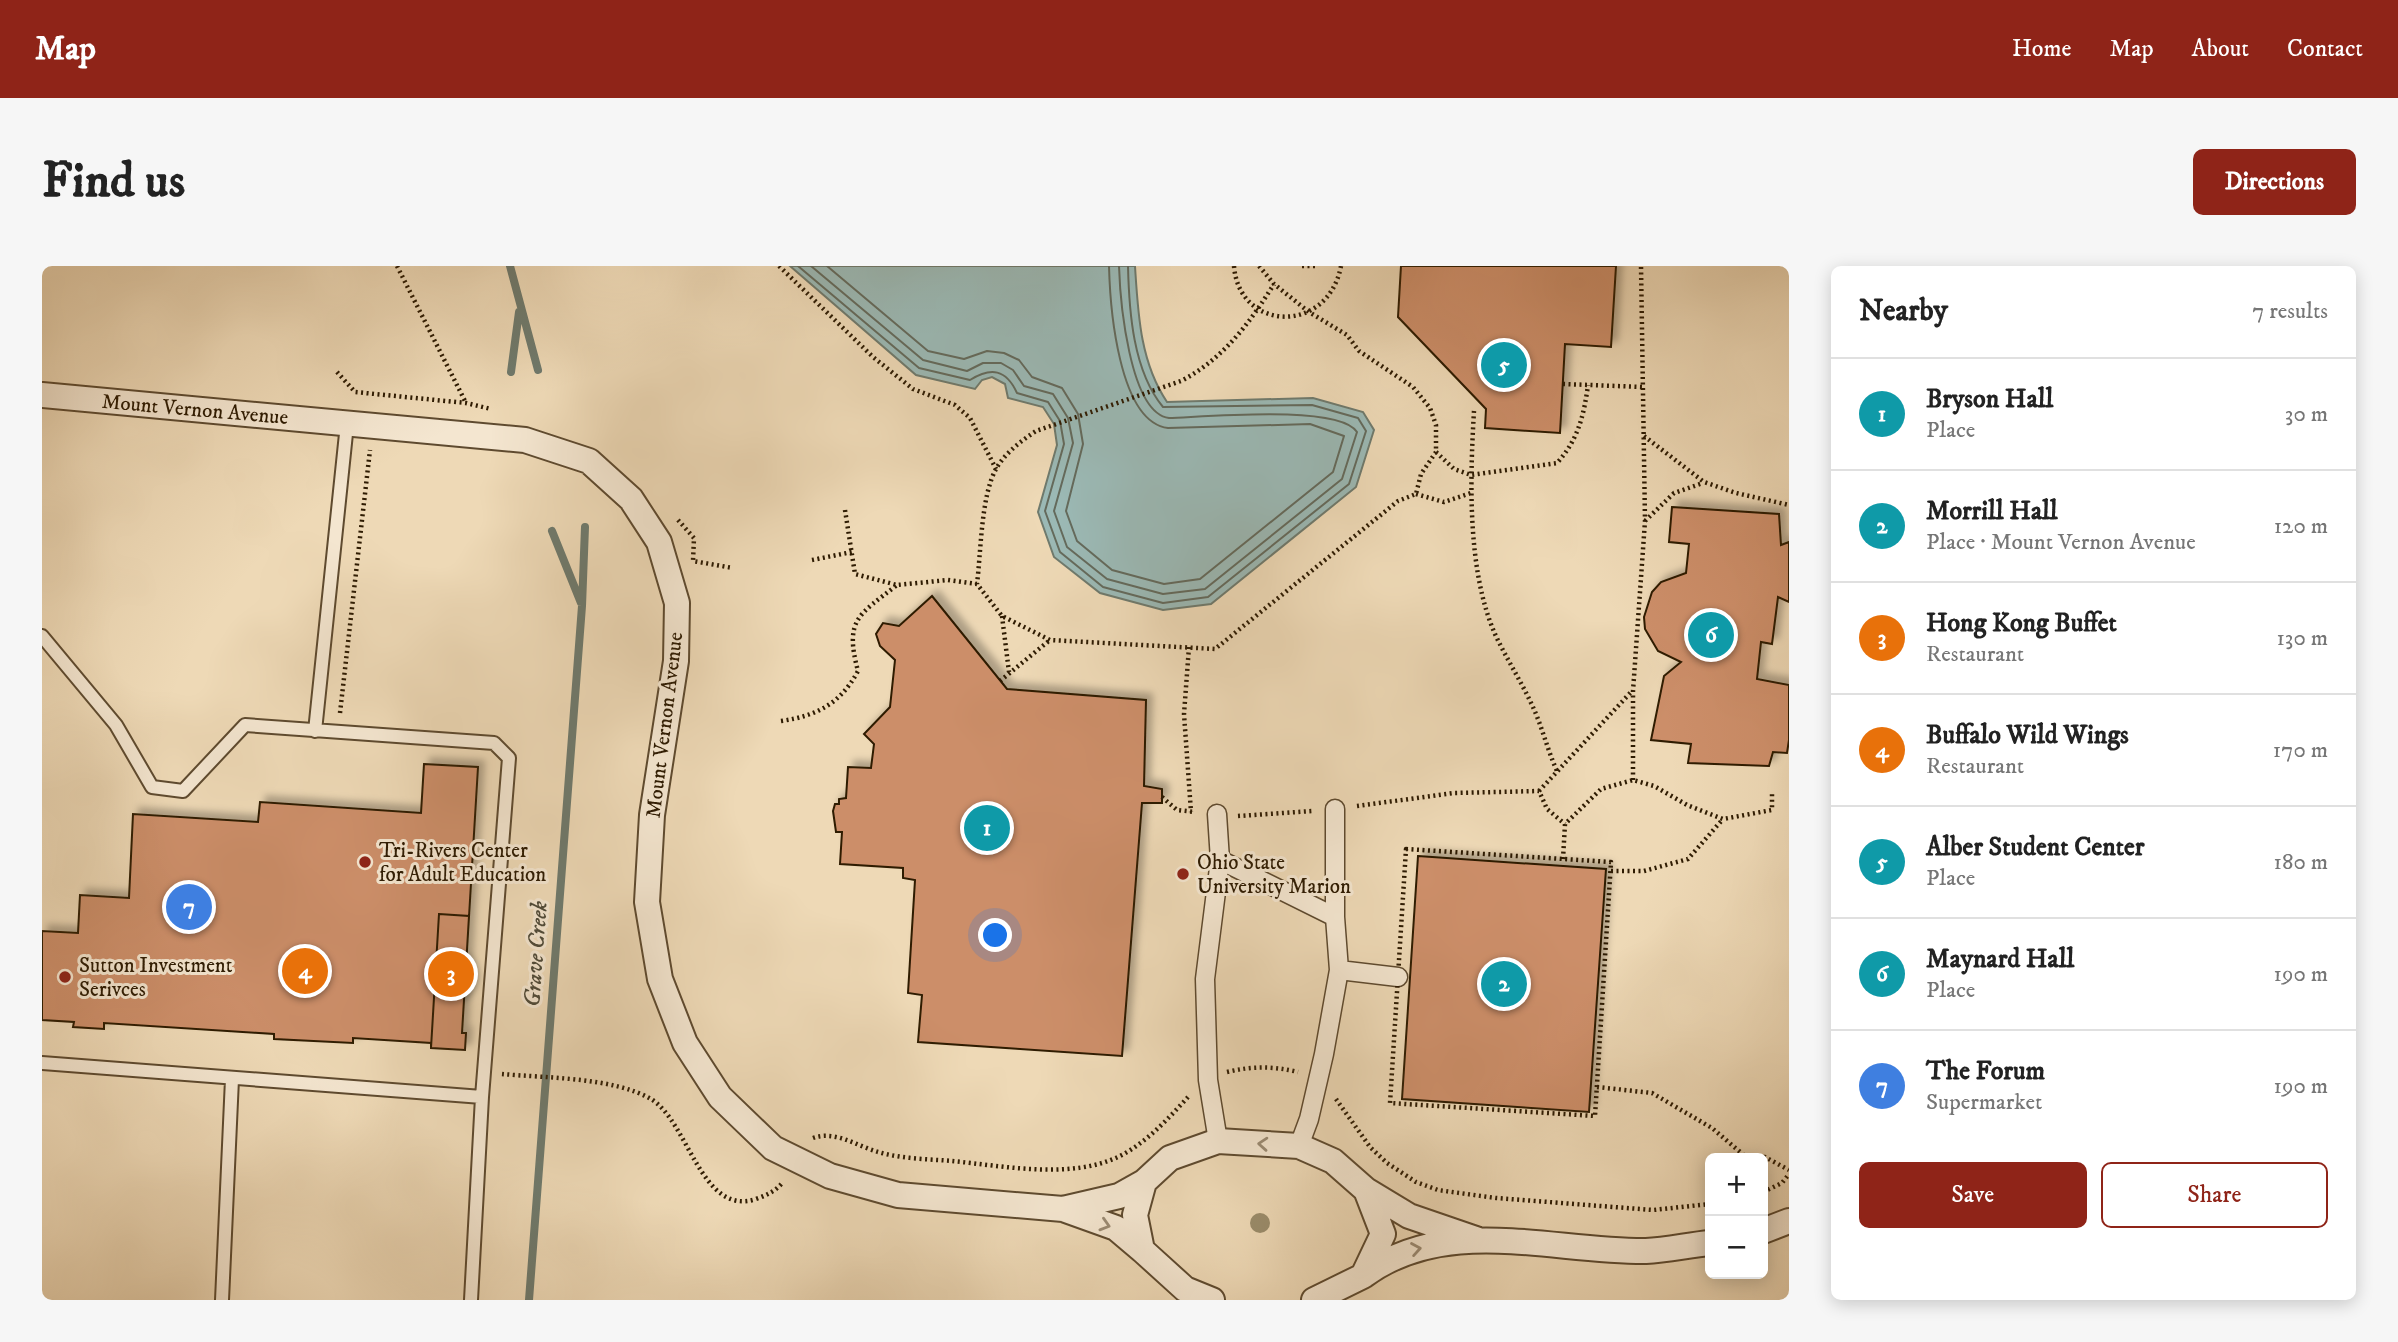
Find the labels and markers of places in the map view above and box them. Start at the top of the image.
pin: 5 [1481,339,1527,391]
pin: 6 [1688,609,1734,661]
pin: 1 [964,802,1010,854]
place label: Tri-Rivers Center for Adult Education [379,838,546,888]
place label: Ohio State University Marion [1197,850,1351,900]
marker: Tri-Rivers Center for Adult Education [357,854,373,870]
marker: Ohio State University Marion [1175,866,1191,882]
pin: 7 [166,881,212,933]
pin: 4 [282,945,328,997]
pin: 3 [428,948,474,1000]
place label: Sutton Investment Serivces [79,953,233,1003]
pin: 2 [1481,958,1527,1010]
marker: Sutton Investment Serivces [57,969,73,985]

